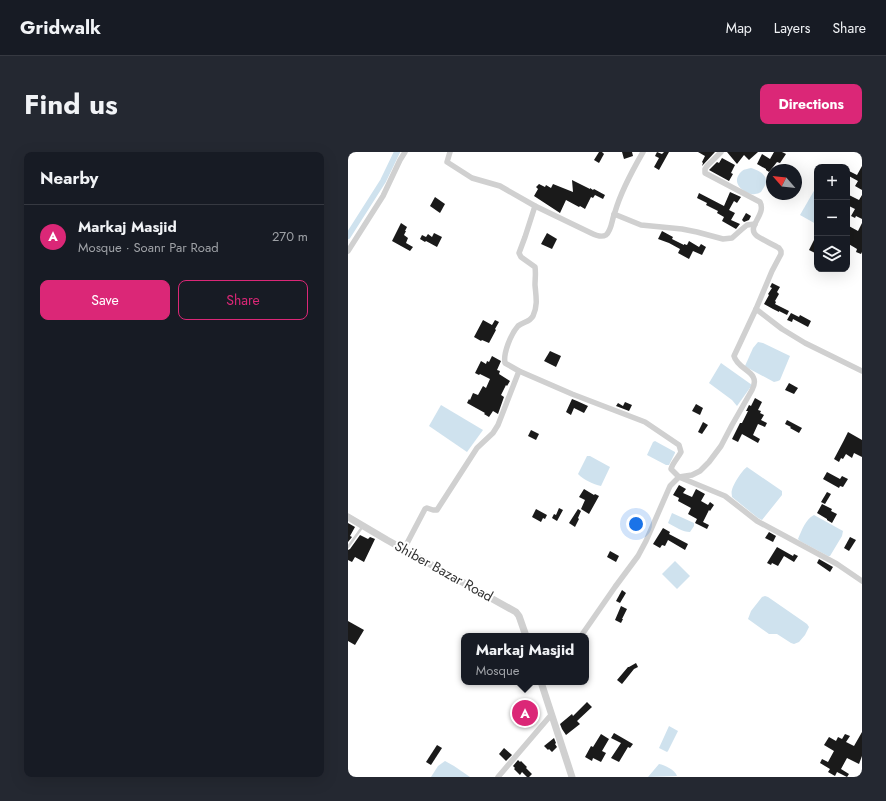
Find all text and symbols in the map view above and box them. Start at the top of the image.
text: Gridwalk [20,14,101,41]
text: Map [726,18,752,38]
text: Layers [774,18,810,38]
text: Share [832,18,866,38]
text: Find us [24,84,118,125]
button: Directions [760,84,862,124]
north arrow [766,164,802,200]
map controls [814,164,850,272]
button: + [814,164,850,200]
text: Nearby [40,166,98,190]
button: − [814,200,850,236]
text: Markaj Masjid [78,216,177,238]
text: A [48,227,58,246]
text: 270 m [272,227,308,246]
button: layers [814,236,850,272]
text: Mosque · Soanr Par Road [78,238,219,257]
button: Save [40,280,170,320]
button: Share [178,280,308,320]
your location [626,514,646,534]
street label: Shiber Bazar Road [391,536,497,606]
popup [461,633,589,685]
text: Markaj Masjid [476,639,574,661]
text: Mosque [476,661,519,680]
pin: A [512,698,538,728]

